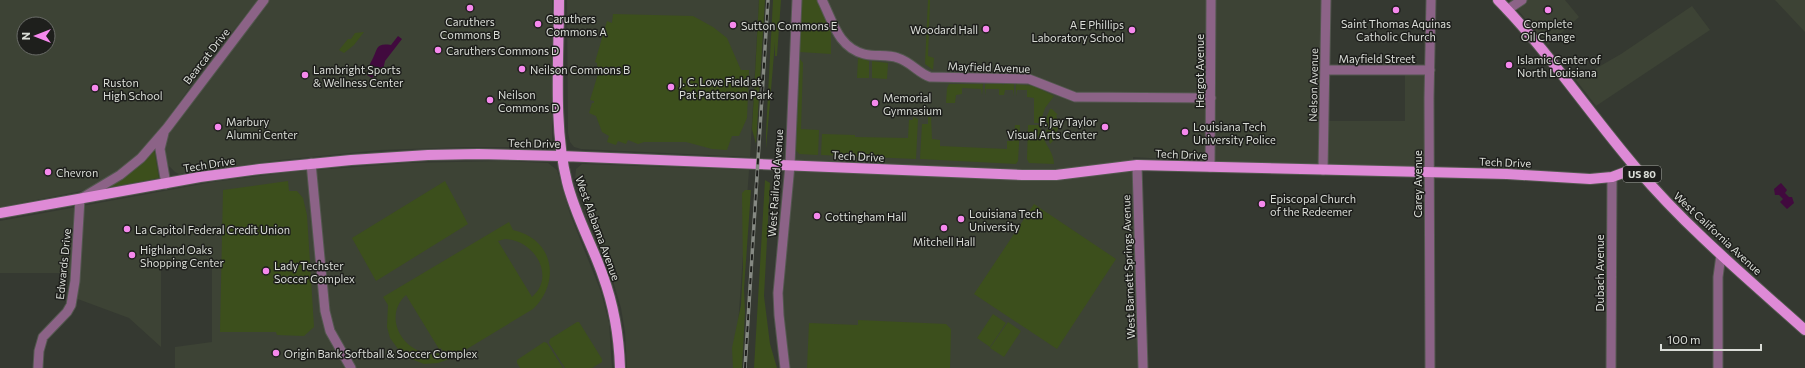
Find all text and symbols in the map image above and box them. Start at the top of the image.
marker: Caruthers Commons B [465,3,475,13]
marker: Saint Thomas Aquinas Catholic Church [1391,5,1401,15]
marker: Complete Oil Change [1543,5,1553,15]
place label: Caruthers Commons A [546,12,607,38]
place label: Caruthers Commons B [440,15,500,41]
north arrow [16,16,56,56]
place label: Saint Thomas Aquinas Catholic Church [1341,17,1451,43]
place label: Complete Oil Change [1521,17,1575,43]
place label: A E Phillips Laboratory School [1032,18,1124,44]
marker: Caruthers Commons A [533,19,543,29]
place label: Sutton Commons E [741,19,837,32]
marker: Sutton Commons E [728,20,738,30]
place label: Woodard Hall [910,23,978,36]
marker: Woodard Hall [981,24,991,34]
street label: Bearcat Drive [180,25,232,86]
marker: A E Phillips Laboratory School [1127,25,1137,35]
text: N [19,32,32,40]
street label: Hergot Avenue [1193,34,1206,108]
place label: Caruthers Commons D [446,44,559,57]
marker: Caruthers Commons D [433,45,443,55]
street label: Nelson Avenue [1306,48,1320,122]
street label: Mayfield Street [1338,52,1416,65]
place label: Islamic Center of North Louisiana [1517,53,1601,79]
street label: Mayfield Avenue [947,59,1031,75]
marker: Islamic Center of North Louisiana [1504,60,1514,70]
place label: Lambright Sports & Wellness Center [313,63,404,89]
place label: Neilson Commons B [530,63,630,76]
marker: Neilson Commons B [517,64,527,74]
marker: Lambright Sports & Wellness Center [300,70,310,80]
place label: J. C. Love Field at Pat Patterson Park [679,75,773,101]
place label: Ruston High School [103,76,163,102]
marker: J. C. Love Field at Pat Patterson Park [666,82,676,92]
marker: Ruston High School [90,83,100,93]
place label: Neilson Commons D [498,88,559,114]
place label: Memorial Gymnasium [883,91,942,117]
marker: Neilson Commons D [485,95,495,105]
marker: Memorial Gymnasium [870,98,880,108]
place label: Marbury Alumni Center [226,115,298,141]
place label: F. Jay Taylor Visual Arts Center [1007,115,1098,141]
place label: Louisiana Tech University Police [1193,120,1276,146]
marker: Marbury Alumni Center [213,122,223,132]
marker: F. Jay Taylor Visual Arts Center [1100,122,1110,132]
marker: Louisiana Tech University Police [1180,127,1190,137]
street label: West Railroad Avenue [765,128,785,237]
street label: Tech Drive [508,136,561,150]
street label: Tech Drive [1155,147,1208,161]
street label: Tech Drive [831,148,885,164]
street label: Carey Avenue [1411,150,1424,218]
street label: Tech Drive [182,153,236,175]
street label: Tech Drive [1479,155,1532,169]
place label: Chevron [56,166,98,179]
road number: US 80 [1623,166,1661,182]
marker: Chevron [43,167,53,177]
street label: West Alabama Avenue [573,174,623,282]
street label: West California Avenue [1671,189,1765,277]
place label: Episcopal Church of the Redeemer [1270,192,1356,218]
street label: West Barnett Springs Avenue [1119,194,1137,339]
marker: Episcopal Church of the Redeemer [1257,199,1267,209]
place label: Louisiana Tech University [969,207,1042,233]
place label: Cottingham Hall [825,210,907,223]
marker: Cottingham Hall [812,211,822,221]
marker: Louisiana Tech University [956,214,966,224]
place label: La Capitol Federal Credit Union [135,223,290,236]
marker: Mitchell Hall [939,223,949,233]
marker: La Capitol Federal Credit Union [122,224,132,234]
street label: Edwards Drive [53,228,73,300]
street label: Dubach Avenue [1593,234,1606,312]
place label: Mitchell Hall [913,235,975,248]
place label: Highland Oaks Shopping Center [140,243,224,269]
marker: Highland Oaks Shopping Center [127,250,137,260]
place label: Lady Techster Soccer Complex [274,259,355,285]
marker: Lady Techster Soccer Complex [261,266,271,276]
scale bar [1661,326,1761,352]
text: 100 m [1667,332,1701,346]
place label: Origin Bank Softball & Soccer Complex [284,347,478,360]
marker: Origin Bank Softball & Soccer Complex [271,348,281,358]

